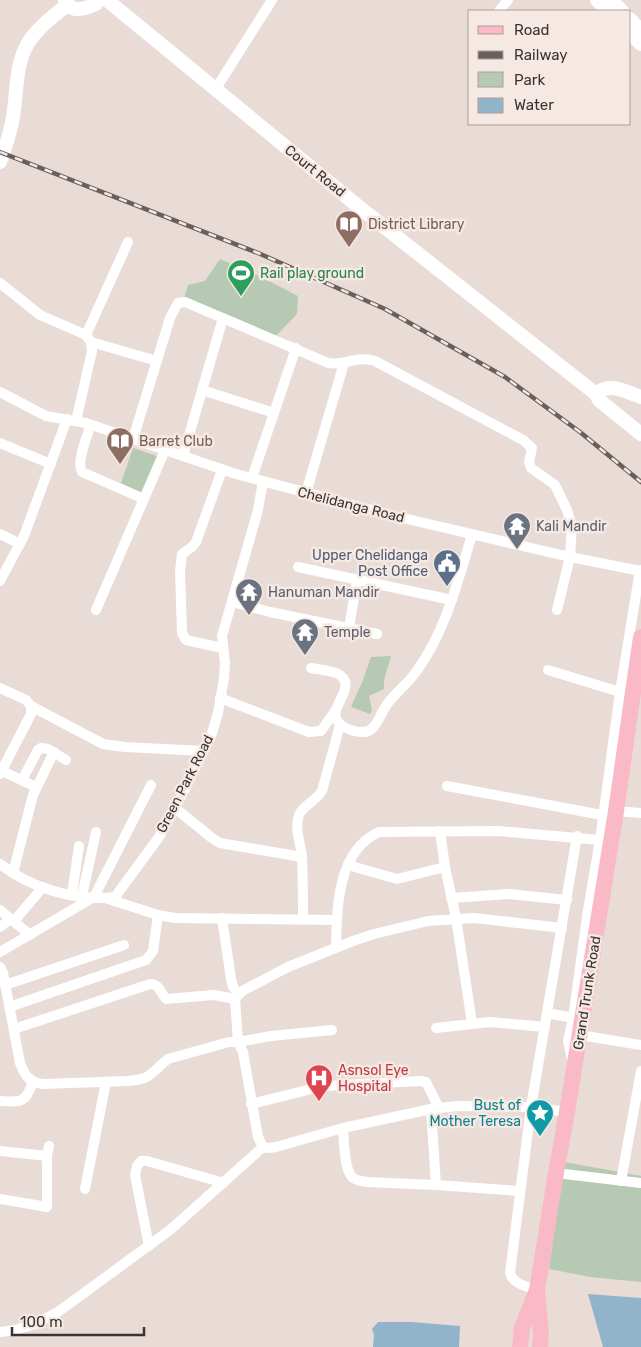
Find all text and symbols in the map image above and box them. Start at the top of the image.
legend [468,10,631,125]
text: Road [514,21,550,39]
text: Railway [514,46,568,64]
text: Park [514,71,545,89]
text: Water [514,96,554,114]
street label: Court Road [281,141,349,201]
library icon: District Library [334,209,364,248]
place label: District Library [368,216,465,233]
sports icon: Rail play ground [226,258,256,297]
place label: Rail play ground [260,265,364,282]
library icon: Barret Club [105,426,135,465]
place label: Barret Club [139,433,213,450]
street label: Chelidanga Road [296,483,406,527]
temple icon: Kali Mandir [502,511,532,550]
place label: Kali Mandir [536,518,607,535]
place label: Upper Chelidanga Post Office [312,547,428,580]
public building icon: Upper Chelidanga Post Office [432,548,462,587]
temple icon: Hanuman Mandir [234,577,264,616]
place label: Hanuman Mandir [268,584,380,601]
temple icon: Temple [290,617,320,656]
place label: Temple [324,624,371,641]
street label: Green Park Road [153,732,217,836]
street label: Grand Trunk Road [570,935,604,1051]
place label: Asnsol Eye Hospital [338,1062,409,1095]
hospital icon: Asnsol Eye Hospital [304,1063,334,1102]
place label: Bust of Mother Teresa [429,1097,522,1130]
place icon: Bust of Mother Teresa [525,1098,555,1137]
scale bar [12,1304,145,1336]
text: 100 m [20,1313,62,1331]

